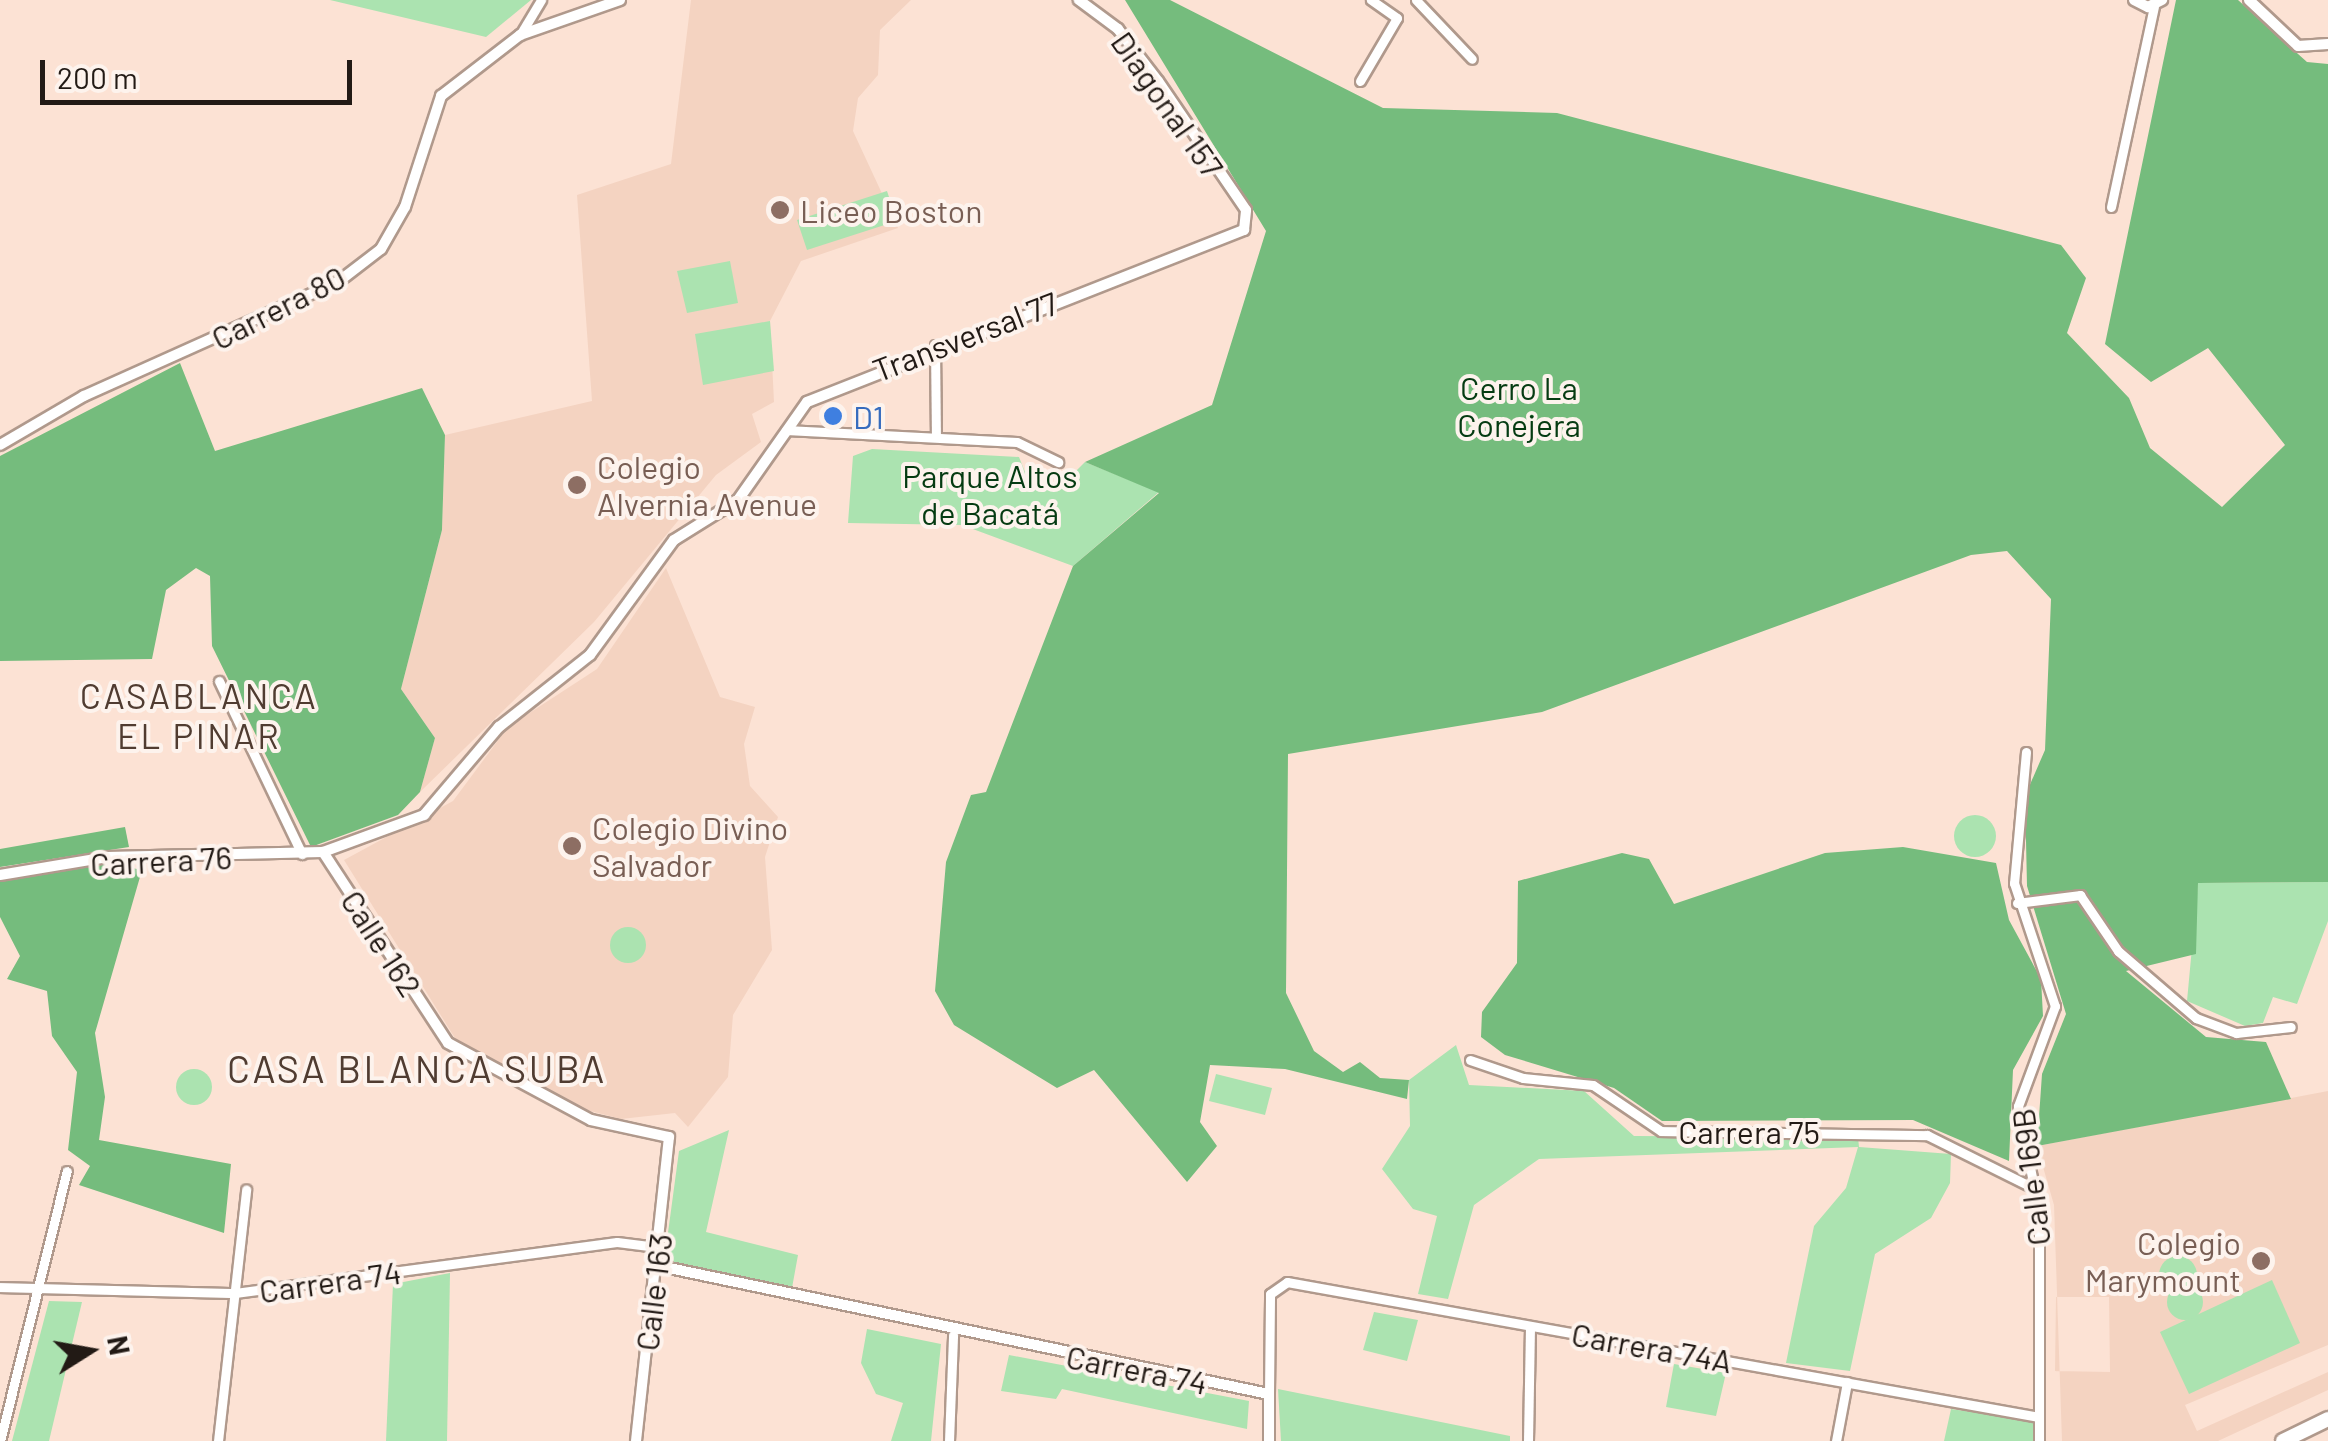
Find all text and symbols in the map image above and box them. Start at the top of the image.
street label: Diagonal 157 [1104,24,1232,184]
scale bar [45,40,358,102]
text: 200 m [57,59,138,95]
place label: Liceo Boston [800,191,982,229]
marker: Liceo Boston [769,199,791,221]
street label: Carrera 80 [205,257,351,357]
street label: Transversal 77 [867,283,1063,389]
park label: Cerro La Conejera [1457,369,1581,444]
place label: D1 [853,397,884,435]
marker: D1 [822,405,844,427]
place label: Colegio Alvernia Avenue [597,448,817,523]
park label: Parque Altos de Bacatá [902,457,1078,532]
marker: Colegio Alvernia Avenue [566,474,588,496]
district label: CASABLANCA EL PINAR [80,674,318,756]
place label: Colegio Divino Salvador [592,809,788,884]
marker: Colegio Divino Salvador [561,835,583,857]
street label: Carrera 76 [89,837,233,883]
street label: Calle 162 [334,883,430,1003]
district label: CASA BLANCA SUBA [227,1046,607,1092]
street label: Calle 169B [2003,1106,2057,1248]
street label: Carrera 75 [1678,1112,1820,1150]
place label: Colegio Marymount [2085,1224,2241,1299]
street label: Calle 163 [627,1231,679,1353]
marker: Colegio Marymount [2250,1250,2272,1272]
street label: Carrera 74 [257,1252,403,1310]
north arrow [40,1301,140,1401]
street label: Carrera 74A [1569,1314,1735,1380]
text: N [101,1333,138,1358]
street label: Carrera 74 [1063,1337,1211,1401]

